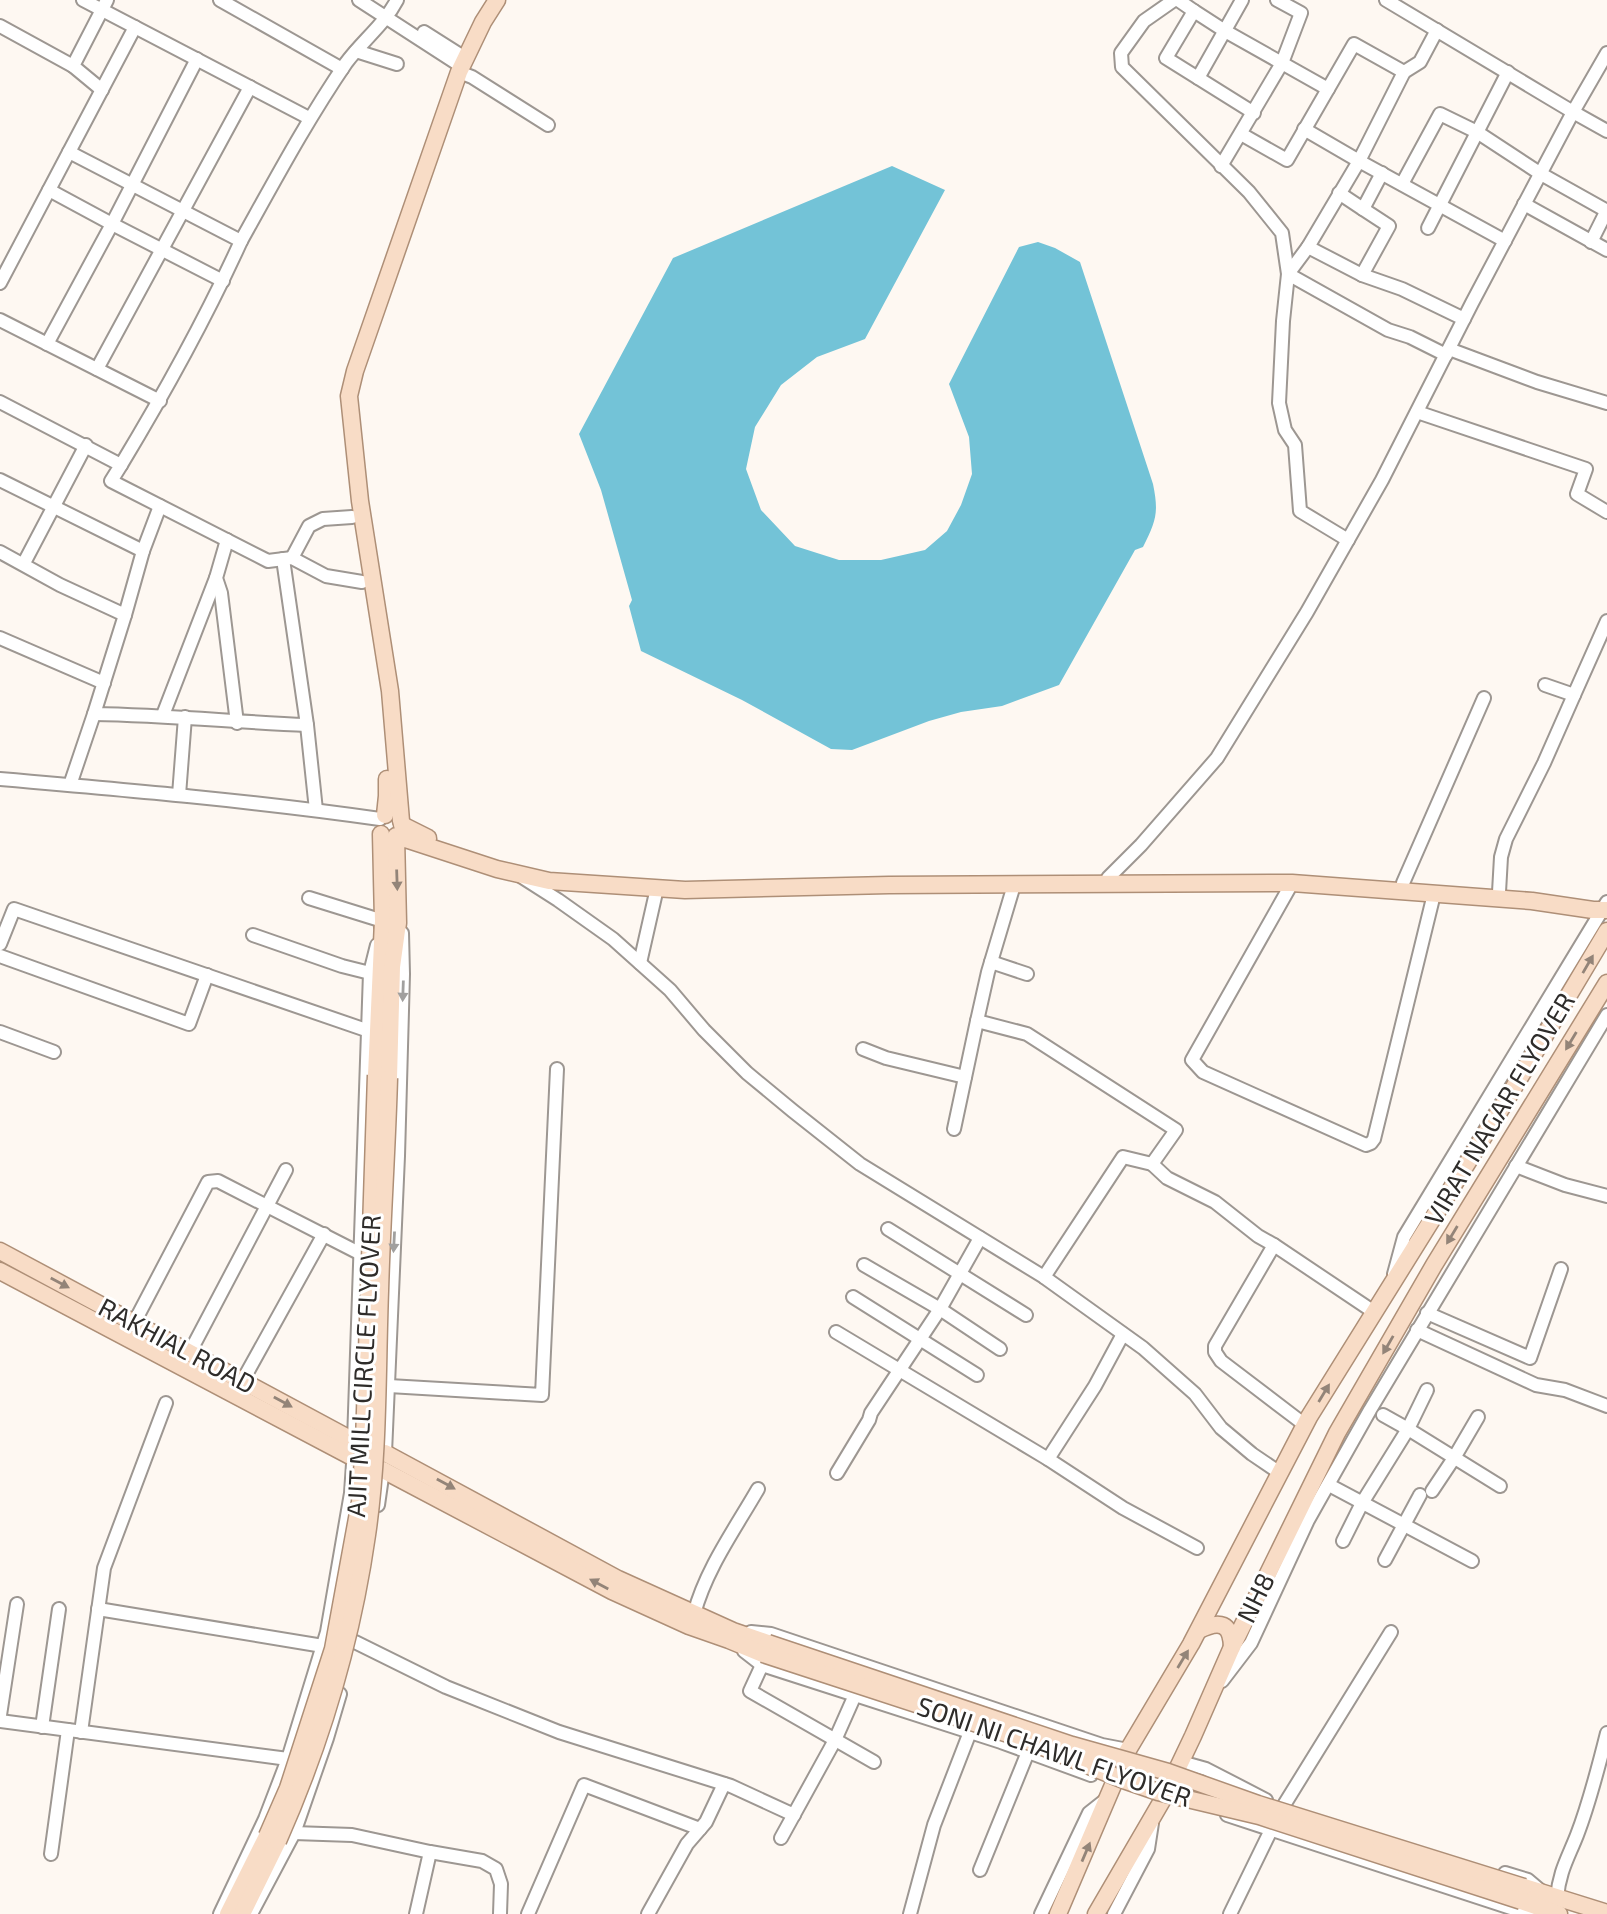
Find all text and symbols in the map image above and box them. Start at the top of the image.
one-way arrow [392,869,403,891]
one-way arrow [1582,954,1594,974]
one-way arrow [397,980,408,1002]
street label: VIRAT NAGAR FLYOVER [1417,986,1580,1230]
one-way arrow [1565,1032,1577,1051]
street label: AJIT MILL CIRCLE FLYOVER [339,1214,386,1518]
one-way arrow [1446,1226,1459,1245]
one-way arrow [388,1232,399,1254]
one-way arrow [50,1278,70,1289]
street label: RAKHIAL ROAD [94,1290,261,1399]
one-way arrow [1382,1335,1394,1354]
one-way arrow [1318,1384,1331,1403]
one-way arrow [273,1396,292,1408]
one-way arrow [436,1478,456,1490]
street label: NH8 [1229,1567,1280,1627]
one-way arrow [589,1578,609,1590]
one-way arrow [1176,1649,1189,1668]
street label: SONI NI CHAWL FLYOVER [913,1689,1196,1812]
one-way arrow [1081,1841,1092,1862]

